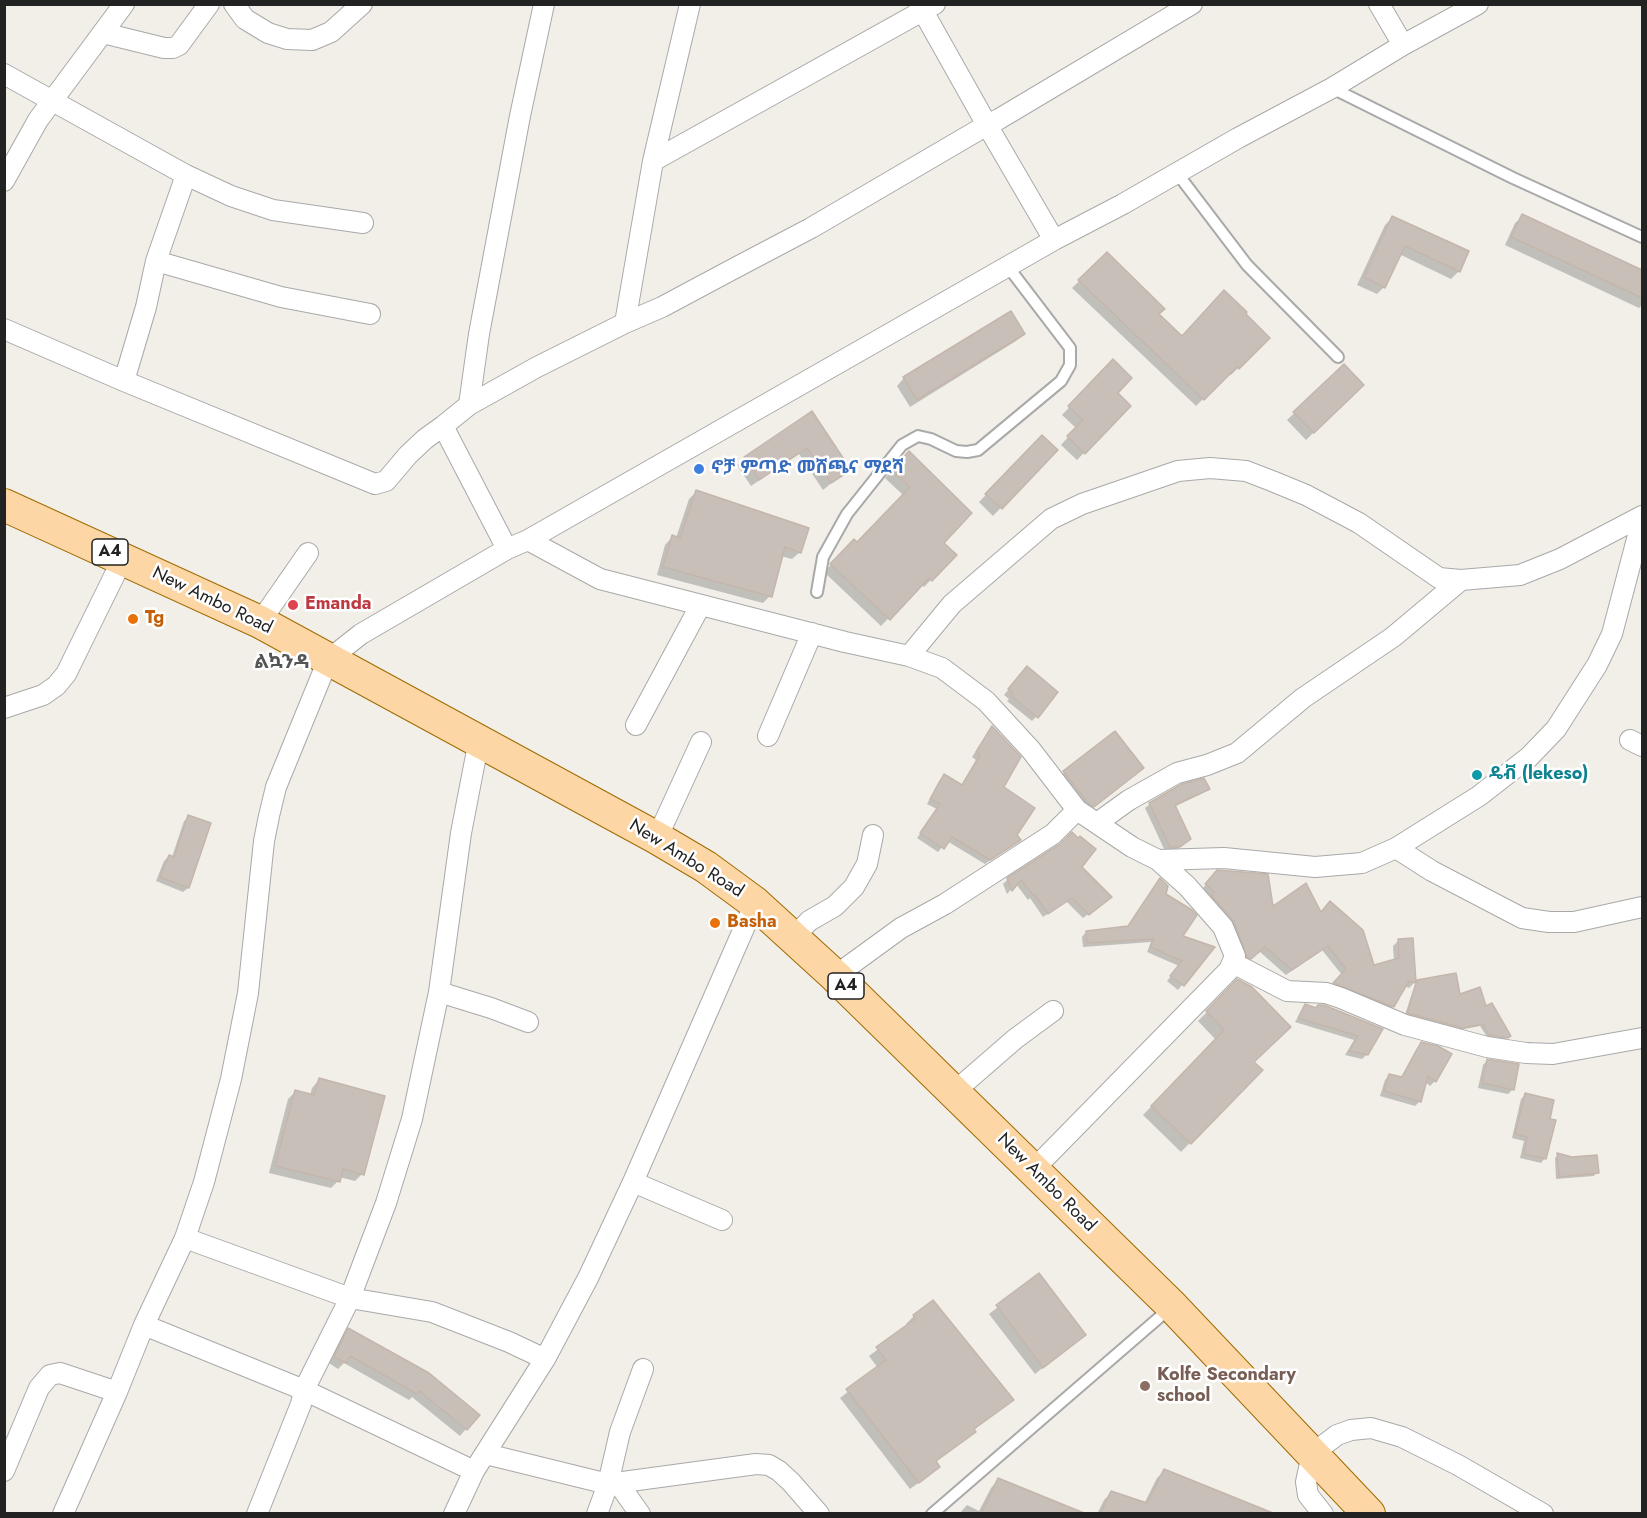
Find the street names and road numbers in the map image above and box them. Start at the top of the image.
road number: A4 [92,539,128,565]
street label: New Ambo Road [148,563,276,639]
street label: New Ambo Road [625,815,747,903]
road number: A4 [828,973,864,999]
street label: New Ambo Road [992,1129,1100,1237]

